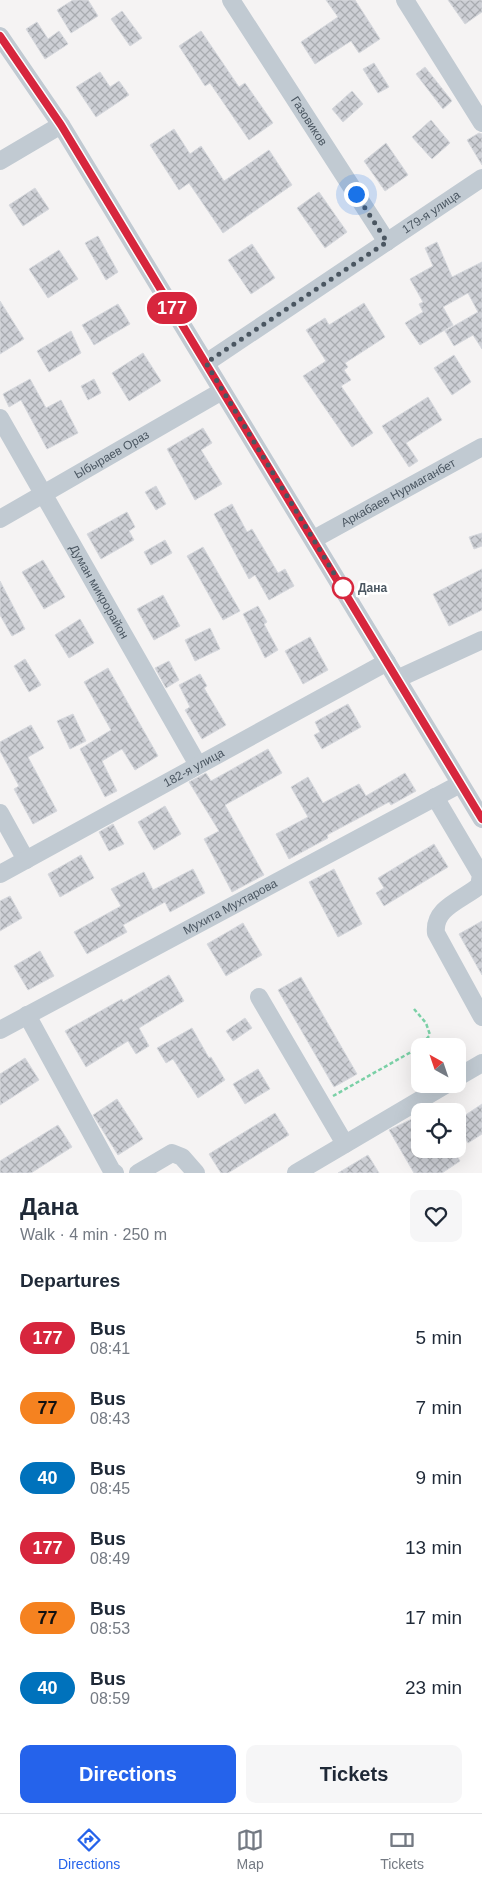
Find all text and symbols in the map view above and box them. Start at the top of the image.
street label: Газовиков [288,94,330,148]
your location [344,182,369,207]
street label: 179-я улица [399,187,463,237]
line badge: 177 [143,292,201,324]
text: 177 [157,298,187,318]
street label: Ыбыраев Ораз [72,427,152,482]
street label: Аркабаев Нурмаганбет [338,456,458,530]
street label: Думан микрорайон [67,542,132,641]
marker: Дана [332,577,354,599]
place label: Дана [358,581,387,595]
street label: 182-я улица [161,745,227,790]
street label: Мухита Мухтарова [181,876,280,938]
north arrow [411,1038,466,1092]
map controls [411,1038,466,1158]
button: locate [411,1103,466,1158]
button: heart [410,1190,462,1242]
text: Дана [20,1193,78,1220]
text: Walk · 4 min · 250 m [20,1226,167,1243]
text: Departures [20,1270,120,1291]
text: Bus [90,1318,126,1339]
text: 5 min [416,1327,462,1348]
text: 177 [32,1328,63,1348]
text: 08:41 [90,1340,130,1357]
text: Bus [90,1388,126,1409]
text: 7 min [416,1397,462,1418]
text: 77 [37,1398,58,1418]
text: 08:43 [90,1410,130,1427]
text: Bus [90,1458,126,1479]
text: 9 min [416,1467,462,1488]
text: 40 [37,1468,58,1488]
text: 08:45 [90,1480,130,1497]
text: Bus [90,1528,126,1549]
text: 13 min [405,1537,462,1558]
text: 177 [32,1538,63,1558]
text: 08:49 [90,1550,130,1567]
text: Bus [90,1598,126,1619]
text: 17 min [405,1607,462,1628]
text: 77 [37,1608,58,1628]
text: 08:53 [90,1620,130,1637]
text: Bus [90,1668,126,1689]
text: 23 min [405,1677,462,1698]
text: 40 [37,1678,58,1698]
text: 08:59 [90,1690,130,1707]
button: Directions [20,1745,236,1803]
button: Tickets [246,1745,462,1803]
tab: Directions [58,1826,120,1872]
tab: Map [236,1826,264,1872]
tab: Tickets [380,1826,424,1872]

